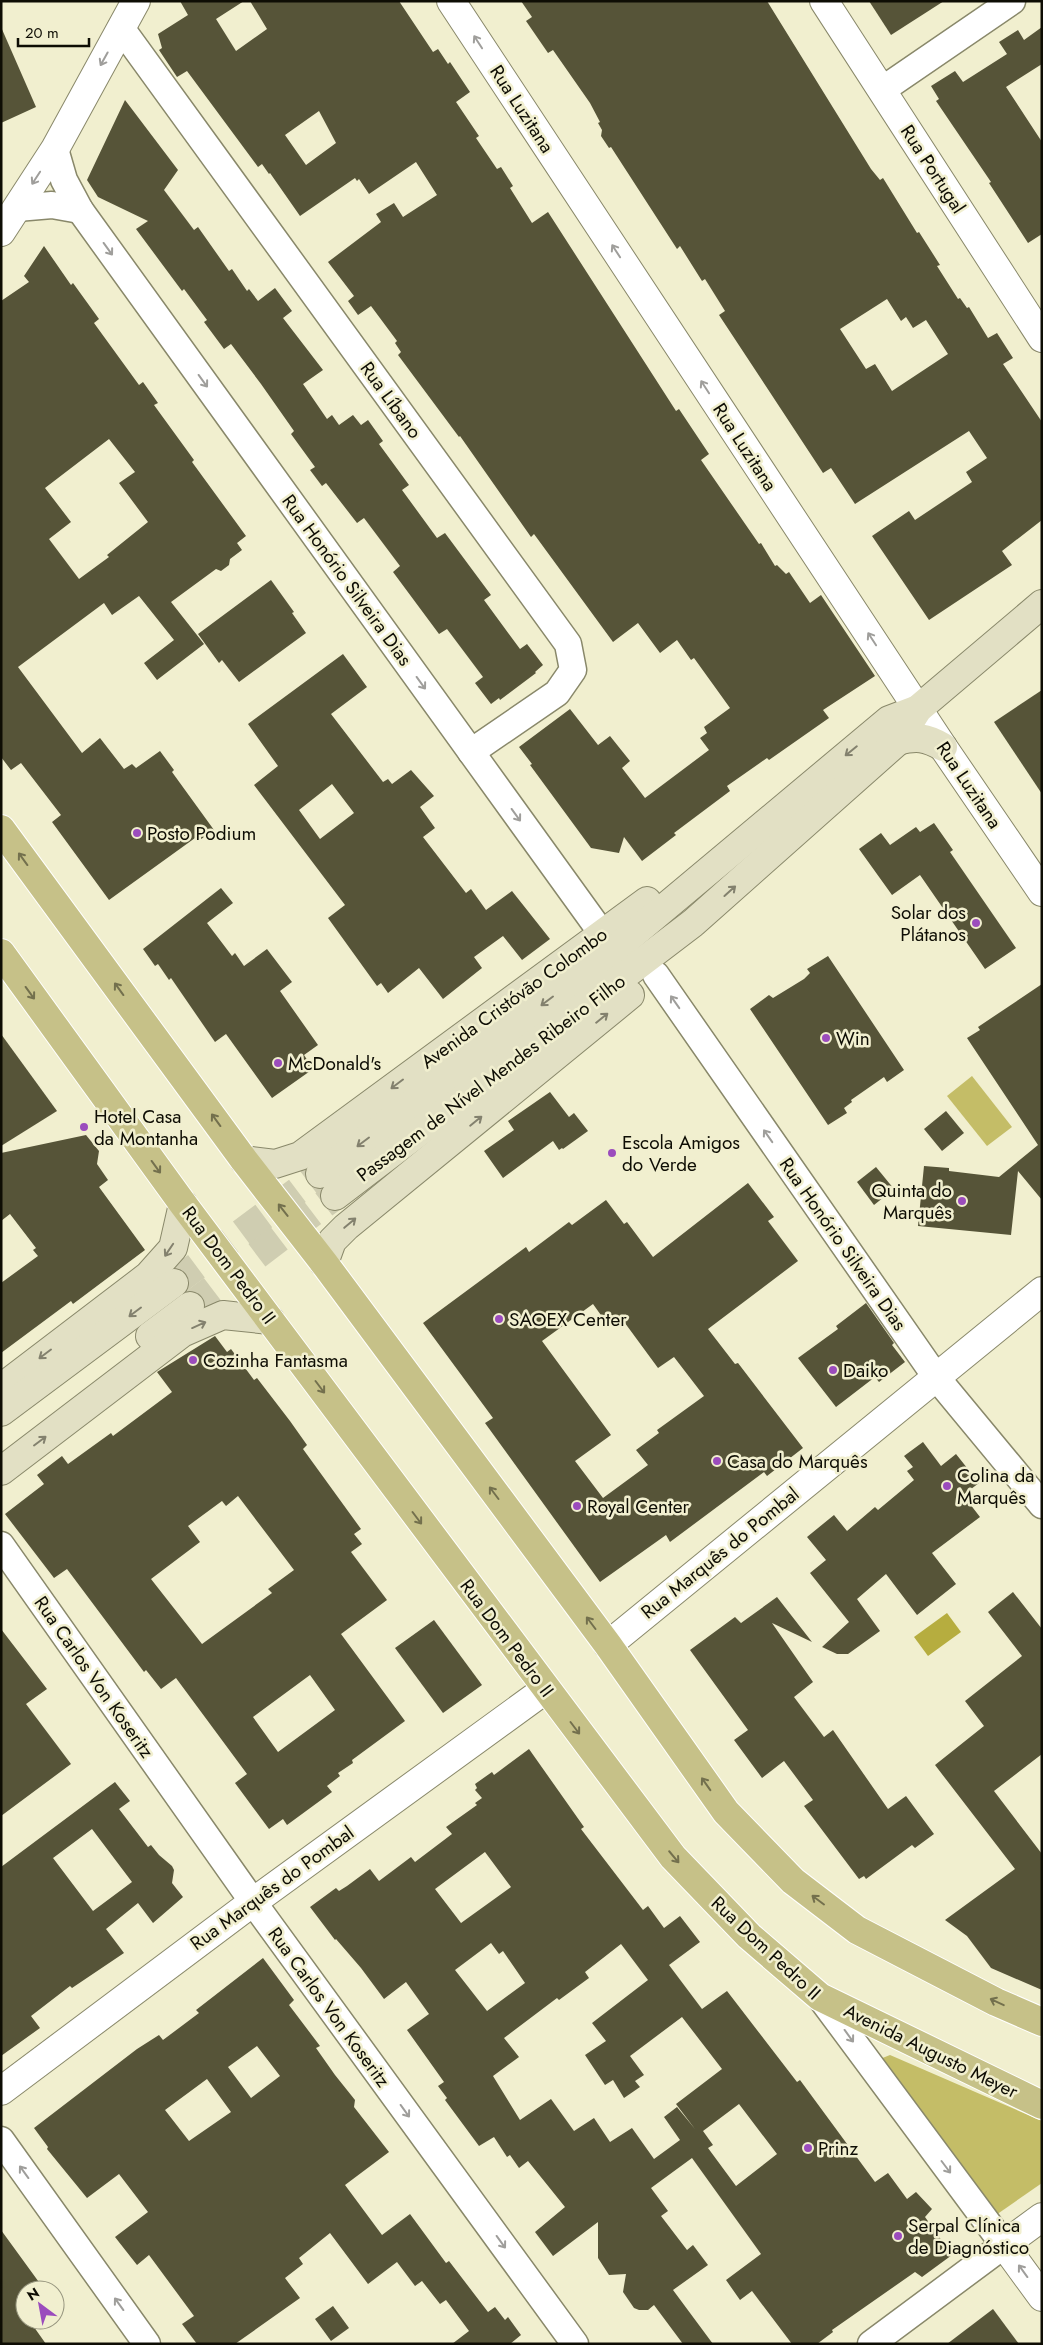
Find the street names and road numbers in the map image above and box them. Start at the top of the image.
street label: Rua Luzitana [483,60,561,158]
street label: Rua Portugal [894,119,972,219]
street label: Rua Líbano [354,356,428,444]
street label: Rua Luzitana [706,398,784,496]
street label: Rua Honório Silveira Dias [276,489,419,671]
street label: Rua Luzitana [930,736,1008,834]
street label: Avenida Cristóvão Colombo [415,921,613,1075]
street label: Passagem de Nível Mendes Ribeiro Filho [351,968,631,1188]
street label: Rua Honório Silveira Dias [773,1152,913,1336]
street label: Rua Dom Pedro II [176,1200,282,1330]
street label: Rua Marquês do Pombal [635,1481,805,1625]
street label: Rua Dom Pedro II [454,1573,560,1703]
street label: Rua Carlos Von Koseritz [28,1591,160,1764]
street label: Rua Marquês do Pombal [185,1819,359,1957]
street label: Rua Dom Pedro II [705,1890,827,2006]
street label: Rua Carlos Von Koseritz [262,1921,397,2093]
street label: Avenida Augusto Meyer [839,1997,1023,2105]

